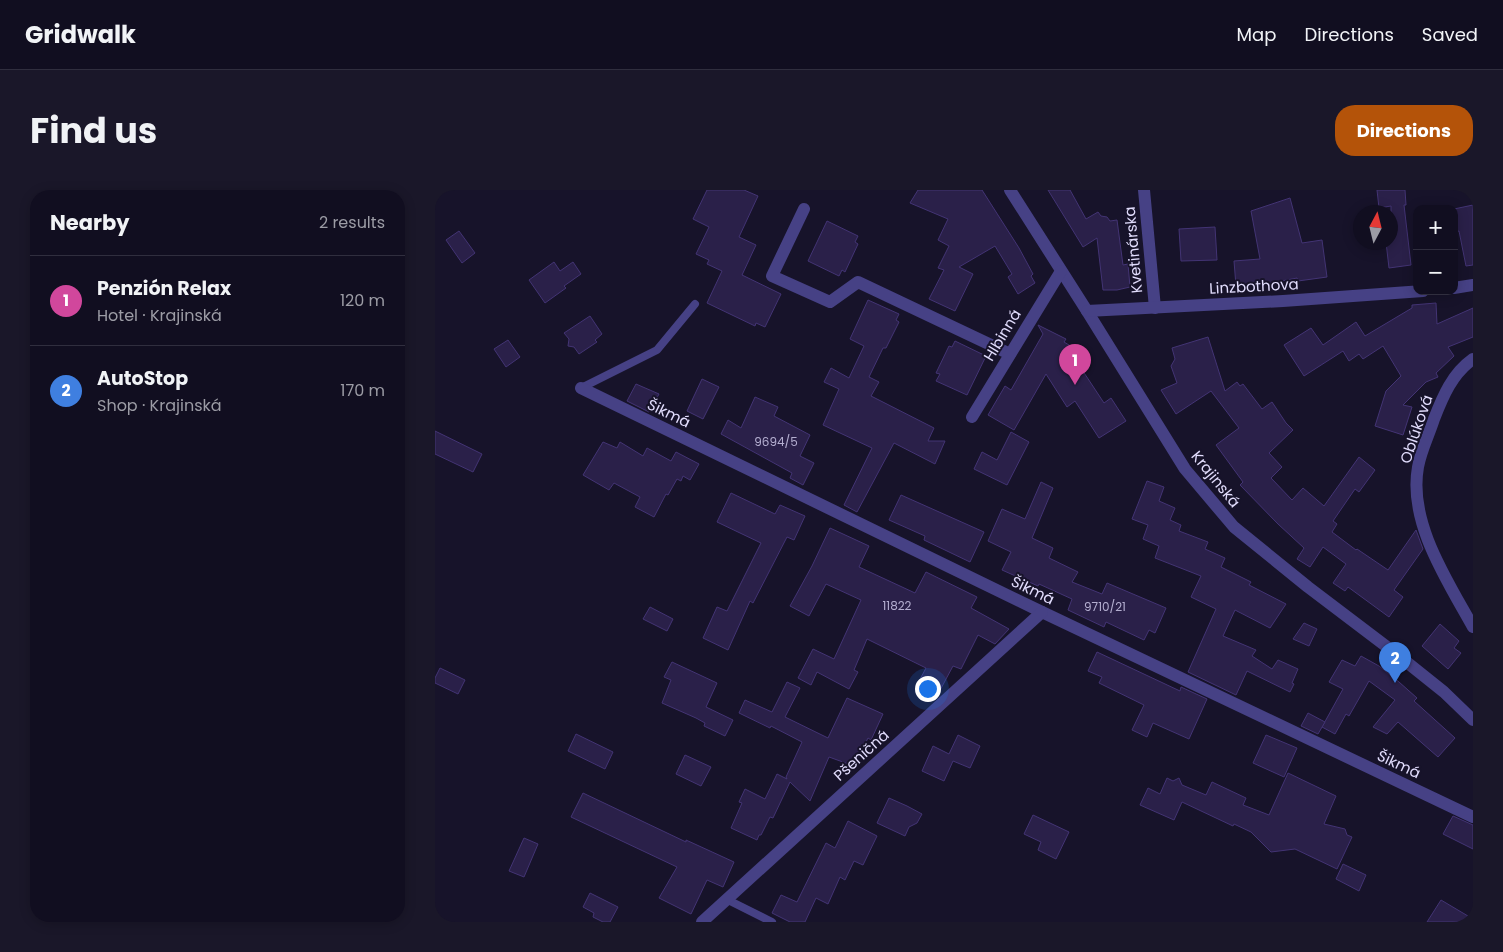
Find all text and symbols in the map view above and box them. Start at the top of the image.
text: Gridwalk [25,18,136,51]
text: Map [1237,22,1276,47]
text: Directions [1304,22,1394,47]
text: Saved [1422,22,1478,47]
button: Directions [1335,105,1473,156]
text: Find us [30,106,157,155]
north arrow [1353,205,1398,250]
map controls [1413,205,1458,295]
button: + [1413,205,1458,250]
street label: Kvetinárska [1119,206,1147,294]
text: Nearby [50,208,130,237]
text: 2 results [319,211,385,234]
button: − [1413,250,1458,295]
street label: Linzbothova [1209,273,1299,299]
text: Penzión Relax [97,275,231,302]
text: 1 [63,289,69,312]
text: 120 m [340,289,385,312]
text: Hotel · Krajinská [97,304,222,327]
street label: Hlbinná [978,305,1026,365]
pin: 1 [1059,344,1091,385]
text: AutoStop [97,365,188,392]
text: 2 [61,379,71,402]
text: 170 m [340,379,385,402]
street label: Oblúková [1394,392,1438,466]
text: Shop · Krajinská [97,394,222,417]
street label: Šikmá [644,394,694,432]
house number: 9694/5 [754,433,798,450]
street label: Krajinská [1187,446,1245,512]
street label: Šikmá [1008,571,1058,609]
house number: 11822 [882,597,912,614]
house number: 9710/21 [1084,598,1126,615]
pin: 2 [1379,642,1411,683]
your location [915,676,941,702]
street label: Pšeničná [829,724,893,786]
street label: Šikmá [1374,745,1424,783]

